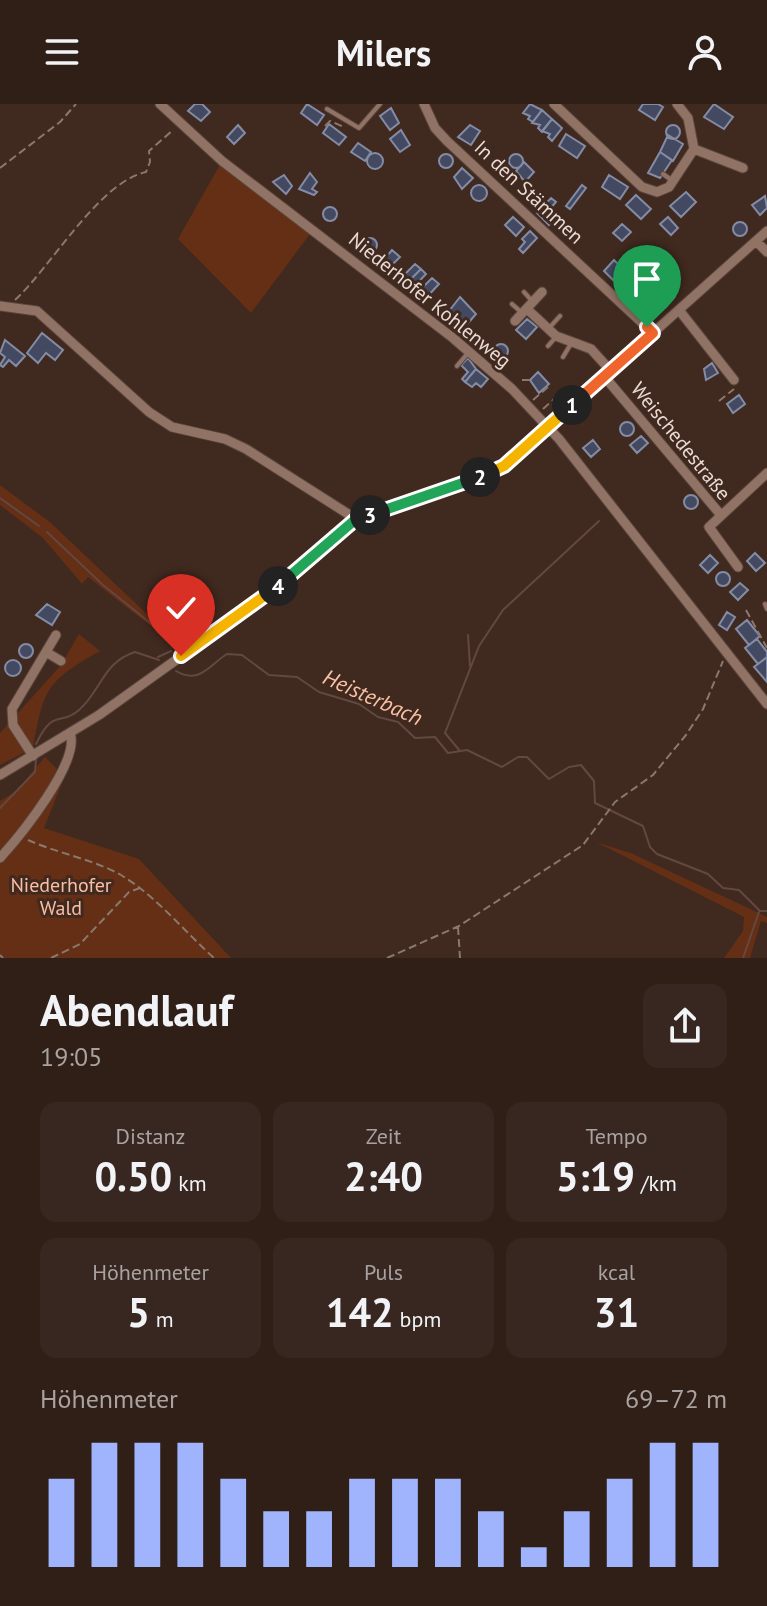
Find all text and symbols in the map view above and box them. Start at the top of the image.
text: Milers [336,29,431,76]
icon: menu [40,30,84,74]
icon: person [683,30,727,74]
street label: In den Stämmen [469,135,589,249]
street label: Niederhofer Kohlenweg [343,226,517,374]
pin [613,245,681,327]
icon: arrive [625,257,669,301]
street label: Weischedestraße [625,377,737,505]
pin: 1 [552,385,592,425]
text: 1 [566,391,578,419]
pin: 2 [460,457,500,497]
text: 2 [474,463,486,491]
pin: 3 [350,495,390,535]
text: 3 [364,501,376,529]
pin: 4 [258,566,298,606]
text: 4 [272,572,284,600]
pin [147,574,215,656]
icon: check [159,586,203,630]
water label: Heisterbach [319,663,427,731]
park label: Niederhofer Wald [10,872,112,921]
text: Abendlauf [40,981,233,1038]
button: share [643,984,727,1068]
text: 19:05 [40,1040,102,1073]
text: Distanz [116,1122,185,1150]
text: Zeit [366,1122,401,1150]
text: Tempo [585,1122,648,1150]
text: 0.50 [94,1150,172,1202]
text: 2:40 [344,1150,423,1202]
text: 5:19 [556,1150,635,1202]
text: km [172,1169,207,1197]
text: /km [635,1169,677,1197]
text: Höhenmeter [92,1258,209,1286]
text: Puls [364,1258,403,1286]
text: kcal [598,1258,635,1286]
text: 5 [127,1286,150,1338]
text: 142 [326,1286,394,1338]
text: 31 [594,1286,639,1338]
text: m [150,1305,174,1333]
text: bpm [394,1305,441,1333]
text: Höhenmeter [40,1382,178,1415]
text: 69–72 m [625,1382,727,1415]

